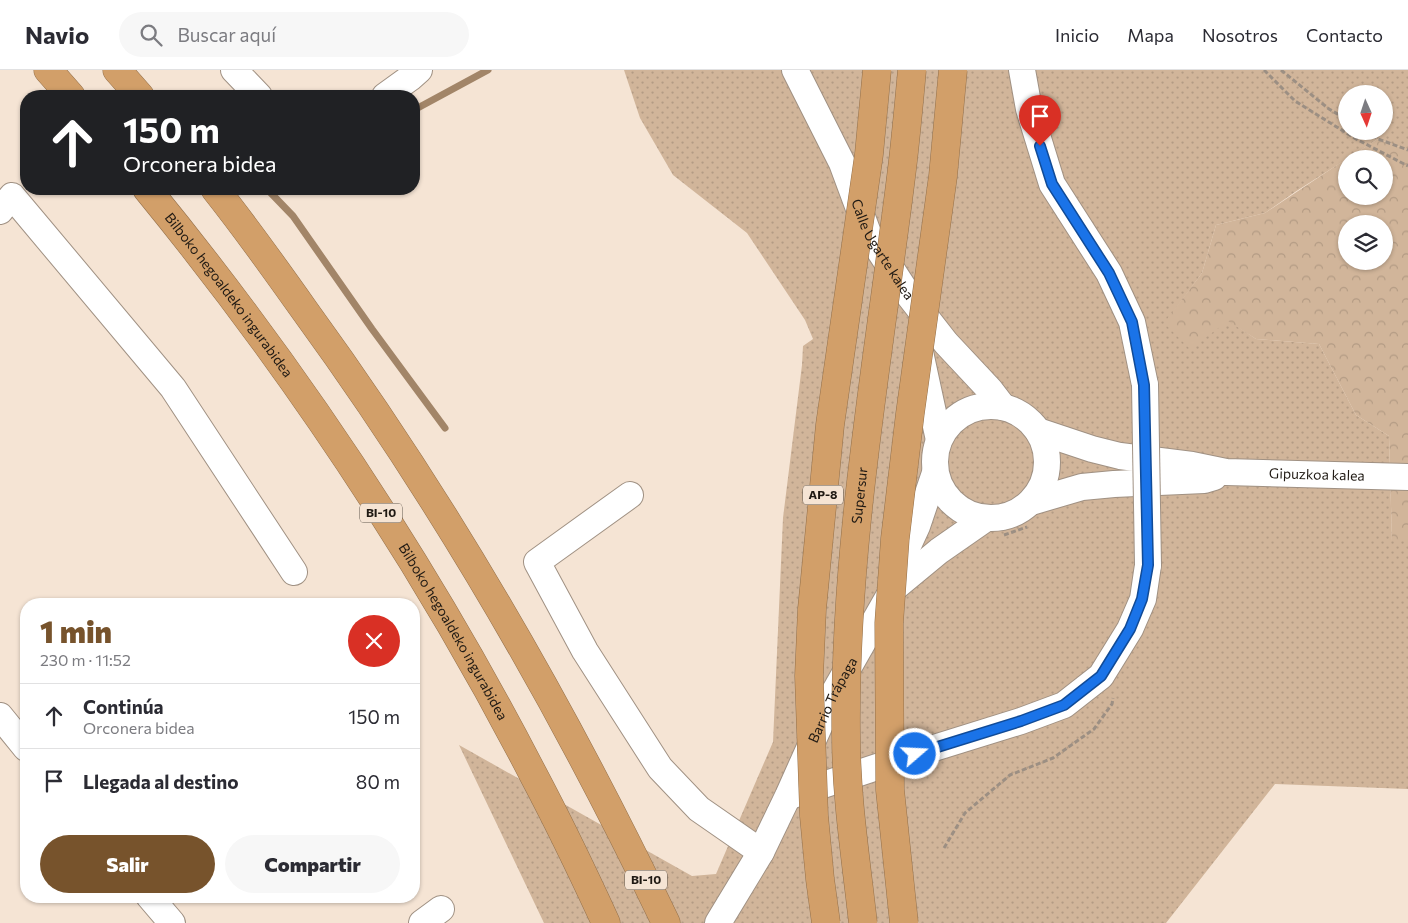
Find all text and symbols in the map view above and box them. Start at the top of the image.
search box [119,12,469,57]
text: Navio [25,20,89,49]
icon: search [137,21,165,49]
text: Buscar aquí [177,23,276,46]
text: Inicio [1055,24,1099,46]
text: Mapa [1127,24,1174,46]
text: Nosotros [1202,24,1278,46]
text: Contacto [1306,24,1383,46]
north arrow [1338,85,1392,140]
map controls [1338,85,1393,270]
pin [1019,95,1061,146]
icon: arrive [1026,102,1054,130]
text: 150 m [123,107,220,150]
icon: ahead [40,110,105,175]
text: Orconera bidea [123,150,276,177]
button: search [1338,150,1393,205]
street label: Calle Ugarte kalea [848,196,918,303]
street label: Bilboko hegoaldeko ingurabidea [162,209,297,380]
button: layers [1338,215,1393,270]
street label: Gipuzkoa kalea [1269,464,1365,484]
street label: Supersur [848,466,871,524]
road number: AP-8 [803,486,843,504]
road number: BI-10 [360,503,402,522]
street label: Bilboko hegoaldeko ingurabidea [395,540,512,723]
text: 1 min [40,612,112,649]
button: close [348,615,400,667]
text: 230 m · 11:52 [40,650,131,669]
street label: Barrio Trápaga [804,654,860,745]
text: Continúa [83,695,164,718]
icon: ahead [40,702,68,730]
text: 150 m [348,705,400,728]
text: Orconera bidea [83,718,195,737]
position arrow [888,727,940,779]
icon: arrive [40,767,68,795]
text: Llegada al destino [83,770,239,793]
text: 80 m [356,770,400,793]
button: Salir [40,835,215,893]
button: Compartir [225,835,400,893]
road number: BI-10 [625,870,667,890]

